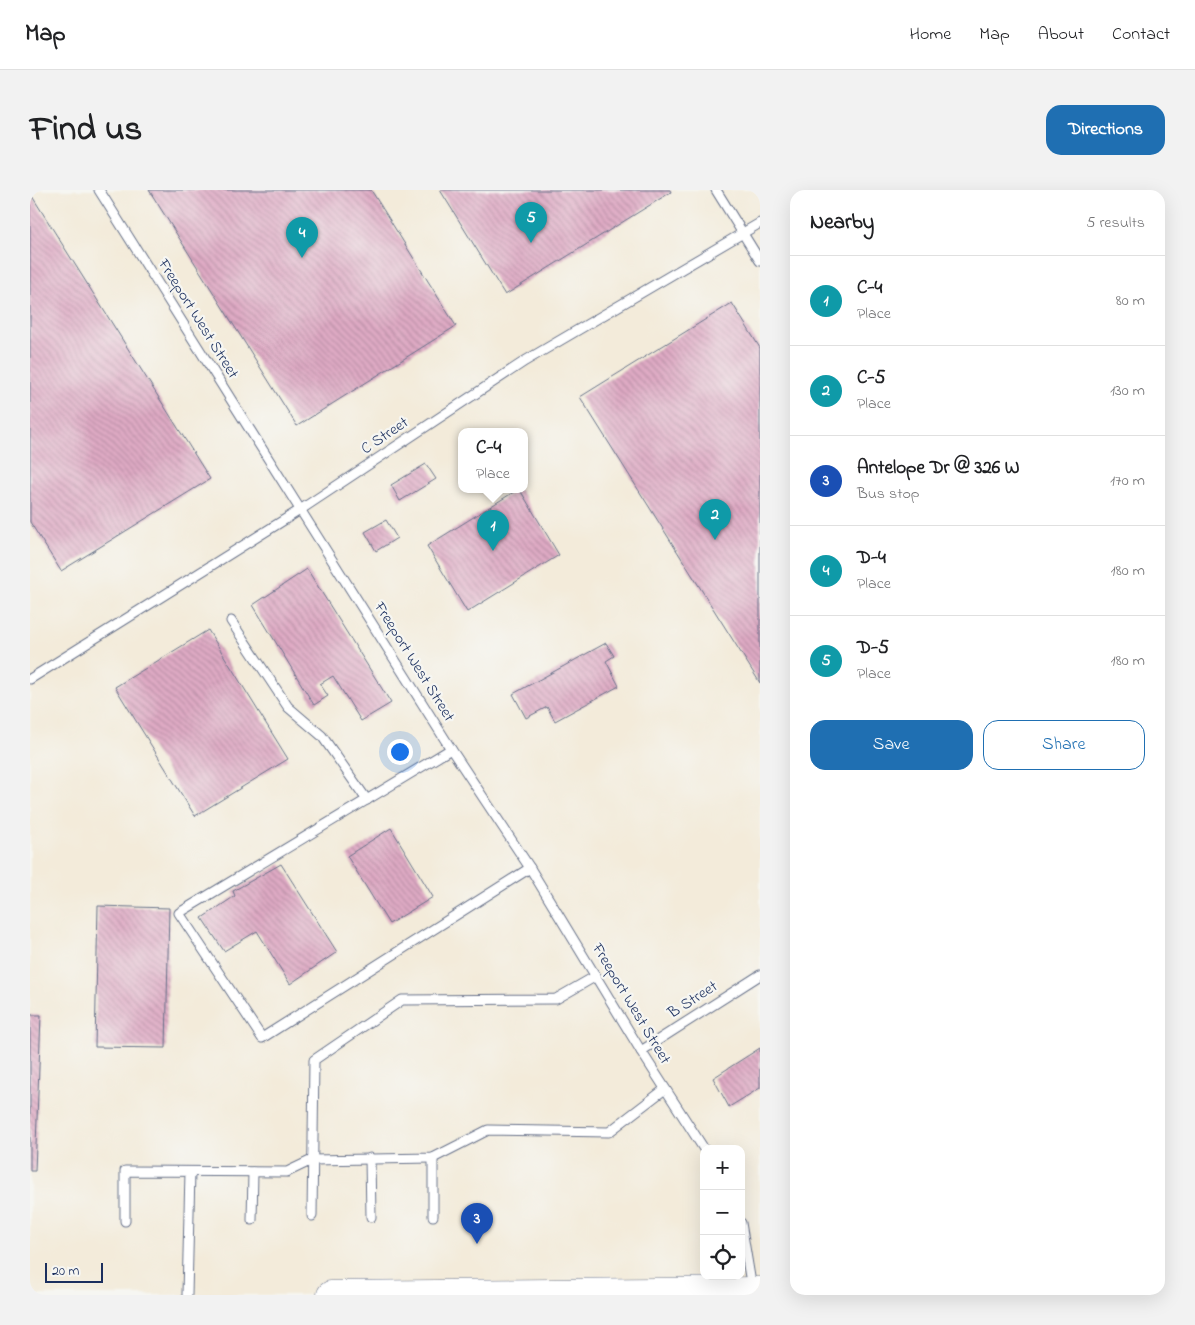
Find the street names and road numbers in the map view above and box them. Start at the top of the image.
street label: Freeport West Street [151,254,245,384]
street label: C Street [356,411,414,461]
street label: Freeport West Street [367,597,461,727]
street label: Freeport West Street [585,938,677,1069]
street label: B Street [663,975,723,1026]

